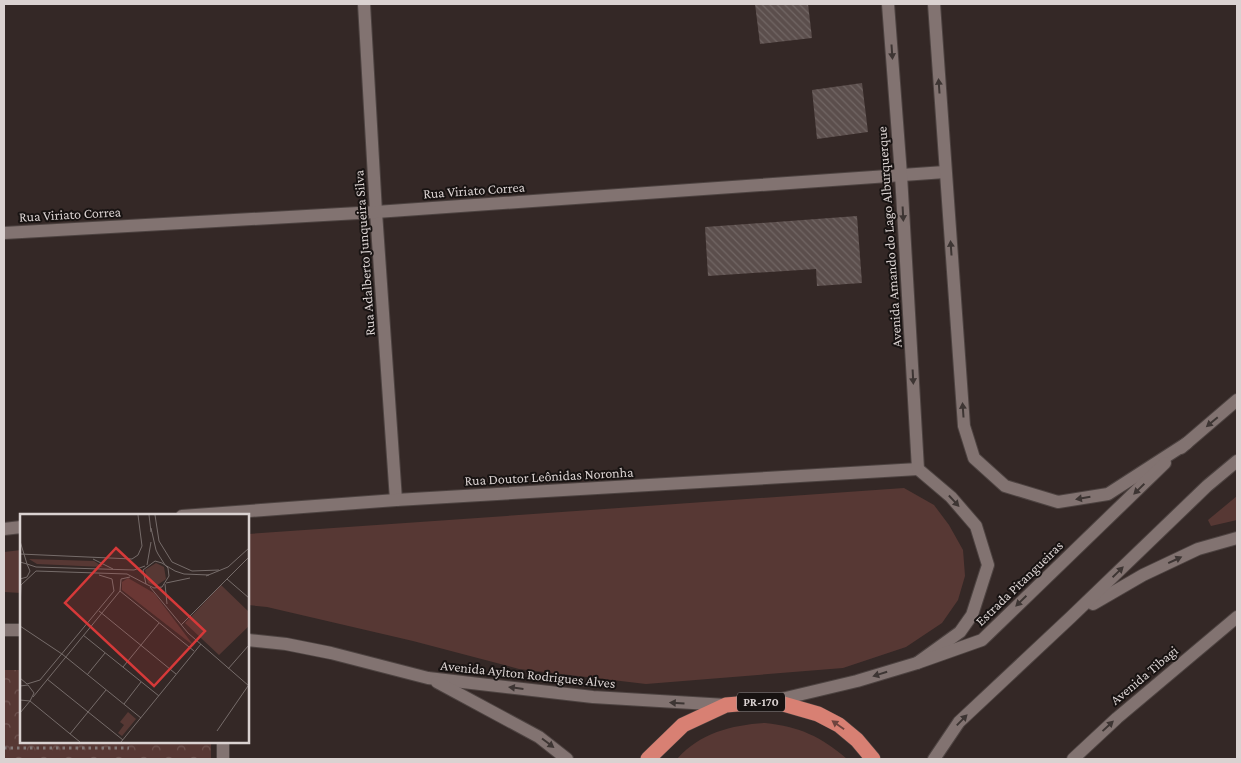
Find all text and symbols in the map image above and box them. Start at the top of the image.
one-way arrow [888,45,896,61]
one-way arrow [935,78,943,94]
street label: Avenida Amando do Lago Alburquerque [873,126,905,348]
street label: Rua Adalberto Junqueira Silva [350,169,378,336]
street label: Rua Viriato Correa [422,178,526,202]
street label: Rua Viriato Correa [19,203,122,225]
one-way arrow [900,207,908,223]
one-way arrow [947,240,955,256]
one-way arrow [909,369,917,385]
one-way arrow [959,402,967,418]
one-way arrow [1206,416,1219,427]
street label: Rua Doutor Leônidas Noronha [464,464,634,488]
one-way arrow [1133,483,1145,495]
one-way arrow [1075,494,1091,502]
one-way arrow [948,495,960,507]
inset map [20,514,249,743]
street label: Estrada Pitangueiras [972,537,1066,629]
one-way arrow [1168,555,1182,563]
one-way arrow [1112,566,1124,578]
one-way arrow [1016,595,1028,607]
street label: Avenida Tibagi [1107,642,1181,708]
street label: Avenida Aylton Rodrigues Alves [440,657,616,691]
one-way arrow [873,671,888,679]
one-way arrow [507,684,523,692]
road number: PR-170 [737,692,785,712]
one-way arrow [669,698,685,706]
one-way arrow [956,714,968,726]
one-way arrow [831,720,845,730]
one-way arrow [1102,720,1114,732]
one-way arrow [541,738,554,749]

